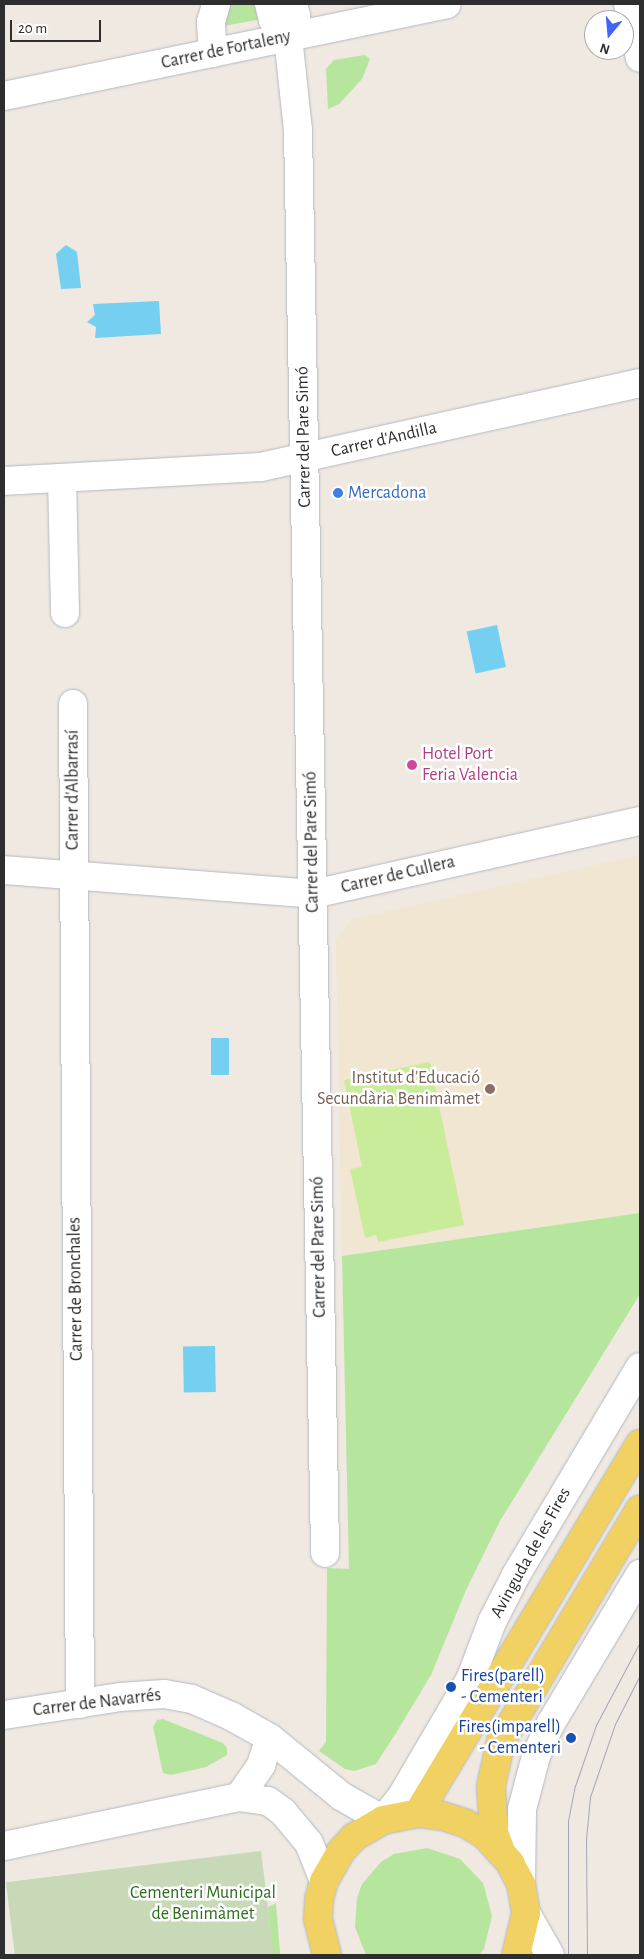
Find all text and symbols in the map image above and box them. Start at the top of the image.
scale bar [12,10,104,42]
north arrow [584,10,634,60]
text: 20 m [18,21,47,36]
street label: Carrer de Fortaleny [159,26,293,74]
text: N [598,40,612,57]
street label: Carrer del Pare Simó [292,366,316,508]
street label: Carrer d'Andilla [329,417,439,463]
place label: Mercadona [348,482,427,504]
marker: Mercadona [332,487,344,499]
street label: Carrer d'Albarrasí [62,730,84,850]
place label: Hotel Port Feria Valencia [422,744,518,786]
marker: Hotel Port Feria Valencia [406,759,418,771]
street label: Carrer del Pare Simó [300,771,324,913]
street label: Carrer de Cullera [339,851,457,899]
place label: Institut d'Educació Secundària Benimàmet [317,1068,480,1110]
marker: Institut d'Educació Secundària Benimàmet [484,1083,496,1095]
street label: Carrer del Pare Simó [307,1176,331,1318]
street label: Carrer de Bronchales [64,1217,88,1361]
street label: Avinguda de les Fires [486,1484,576,1622]
place label: Fires(parell) - Cementeri [461,1666,545,1708]
marker: Fires(parell) - Cementeri [445,1681,457,1693]
street label: Carrer de Navarrés [32,1684,162,1722]
place label: Fires(imparell) - Cementeri [458,1717,561,1760]
marker: Fires(imparell) - Cementeri [565,1732,577,1744]
park label: Cementeri Municipal de Benimàmet [130,1883,276,1926]

